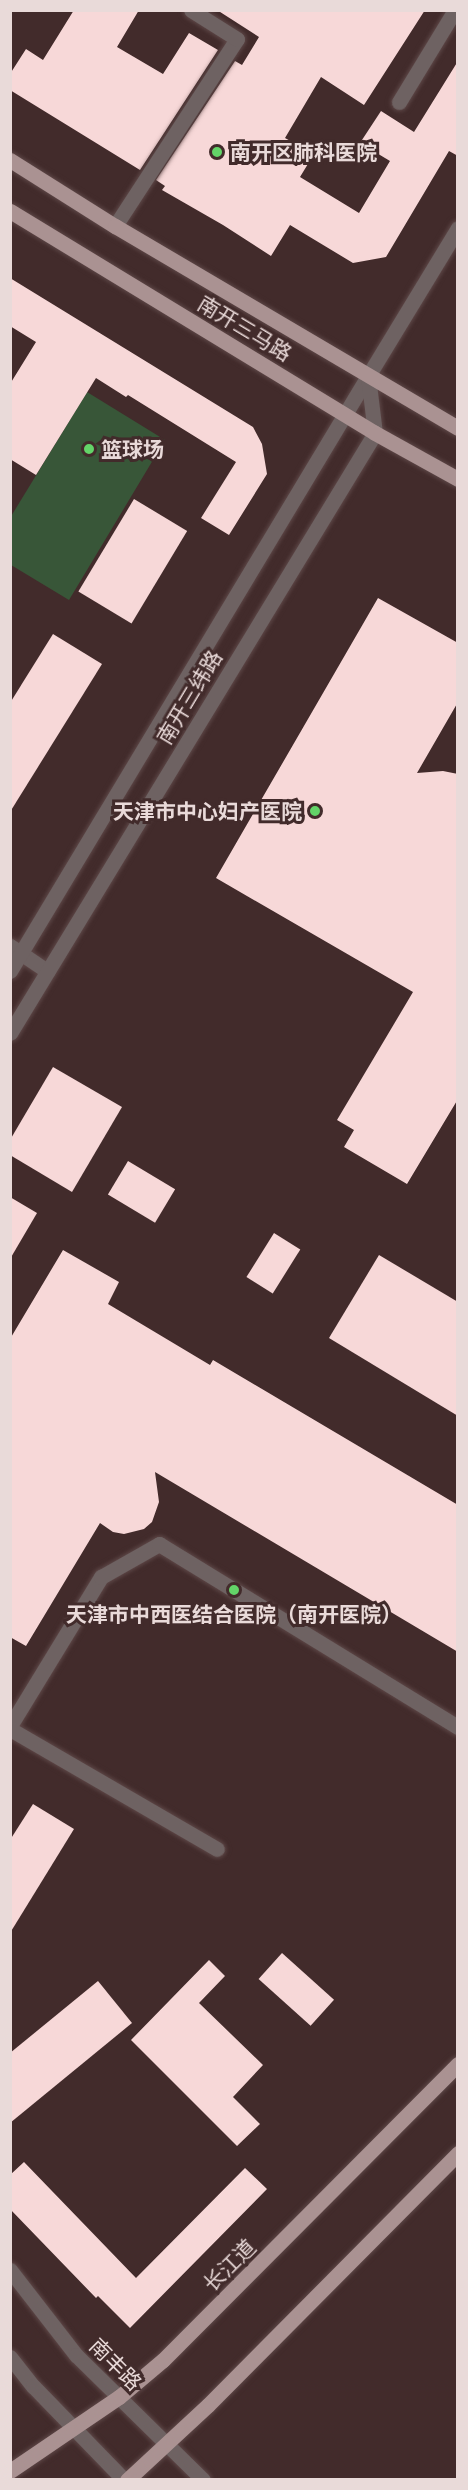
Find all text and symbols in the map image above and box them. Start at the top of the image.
place label: 南开区肺科医院 [230,139,377,165]
marker: 南开区肺科医院 [208,143,226,161]
street label: 南开三马路 [194,290,296,366]
place label: 篮球场 [101,436,164,462]
marker: 篮球场 [82,442,96,456]
street label: 南开三纬路 [151,646,227,748]
place label: 天津市中心妇产医院 [113,798,302,824]
marker: 天津市中心妇产医院 [306,802,324,820]
marker: 天津市中西医结合医院（南开医院） [225,1581,243,1599]
place label: 天津市中西医结合医院（南开医院） [66,1601,402,1627]
street label: 长江道 [198,2234,260,2296]
street label: 南丰路 [85,2333,147,2395]

